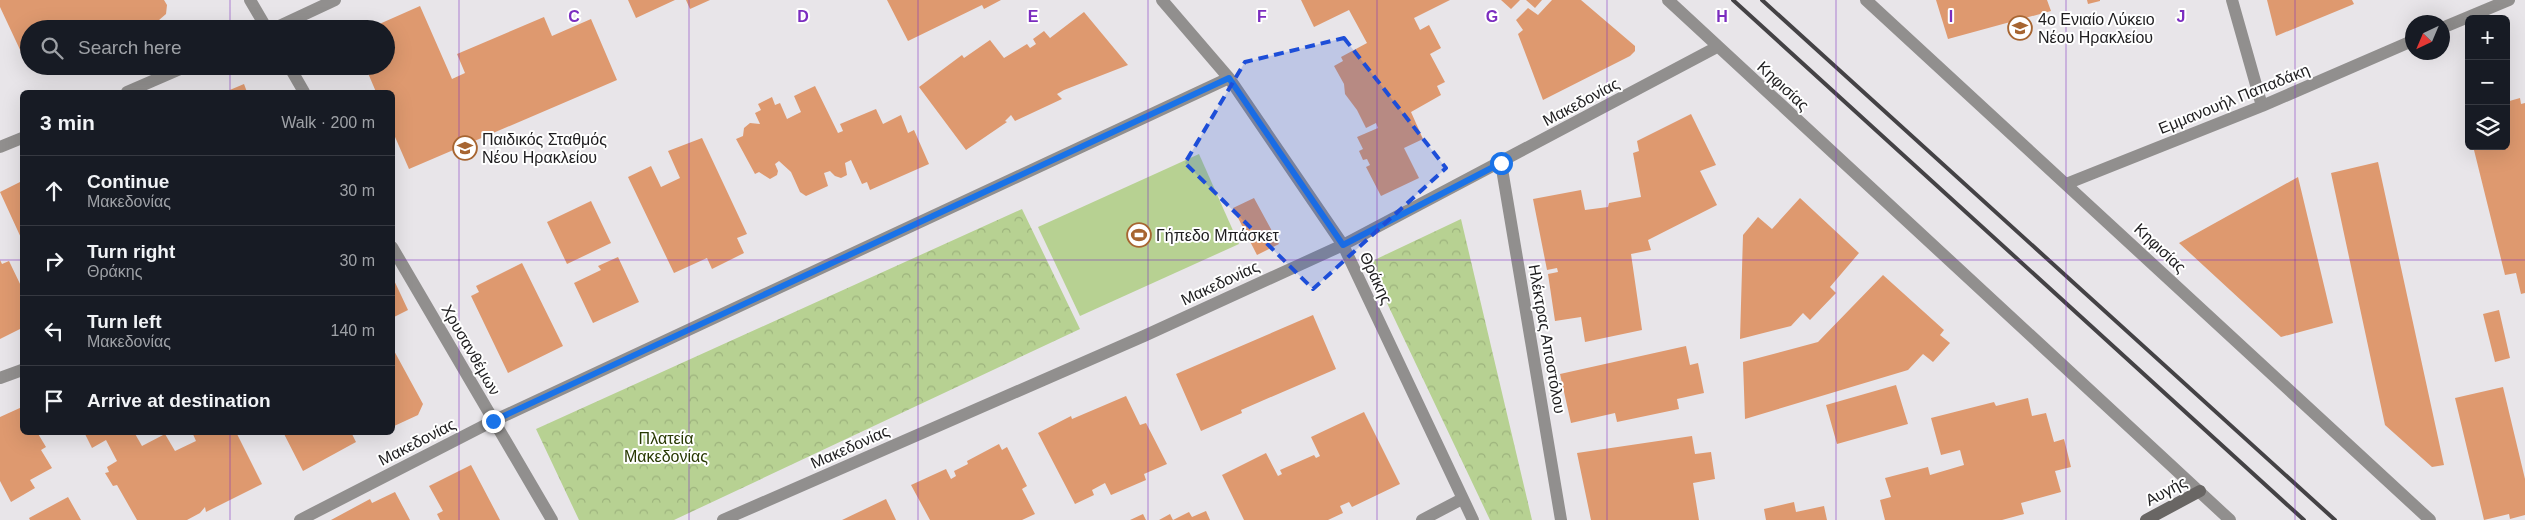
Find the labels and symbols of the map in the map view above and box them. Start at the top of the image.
text: C [568,8,580,25]
text: D [797,8,809,25]
text: E [1028,8,1039,25]
text: F [1257,8,1267,25]
text: G [1486,8,1498,25]
text: H [1716,8,1728,25]
text: I [1949,8,1953,25]
text: J [2177,8,2185,25]
place label: 4ο Ενιαίο Λύκειο Νέου Ηρακλείου [2038,11,2155,46]
school or university icon: 4ο Ενιαίο Λύκειο Νέου Ηρακλείου [2007,15,2033,41]
north arrow [2405,15,2450,60]
street label: Κηφισίας [1754,58,1812,114]
street label: Εμμανουήλ Παπαδάκη [2156,61,2312,137]
street label: Μακεδονίας [1540,75,1622,129]
place label: Παιδικός Σταθμός Νέου Ηρακλείου [482,131,607,166]
school or university icon: Παιδικός Σταθμός Νέου Ηρακλείου [452,135,478,161]
route start [1490,152,1513,175]
street label: Κηφισίας [2131,220,2189,276]
sports icon: Γήπεδο Μπάσκετ [1126,222,1152,248]
place label: Γήπεδο Μπάσκετ [1156,227,1280,244]
street label: Θράκης [1357,249,1396,307]
street label: Μακεδονίας [1178,257,1262,308]
street label: Ηλέκτρας Αποστόλου [1525,263,1569,415]
street label: Χρυσανθέμων [438,302,504,398]
route end [482,410,505,433]
street label: Μακεδονίας [376,415,459,469]
street label: Μακεδονίας [808,422,892,472]
park label: Πλατεία Μακεδονίας [624,430,708,465]
street label: Αυγής [2143,473,2190,509]

